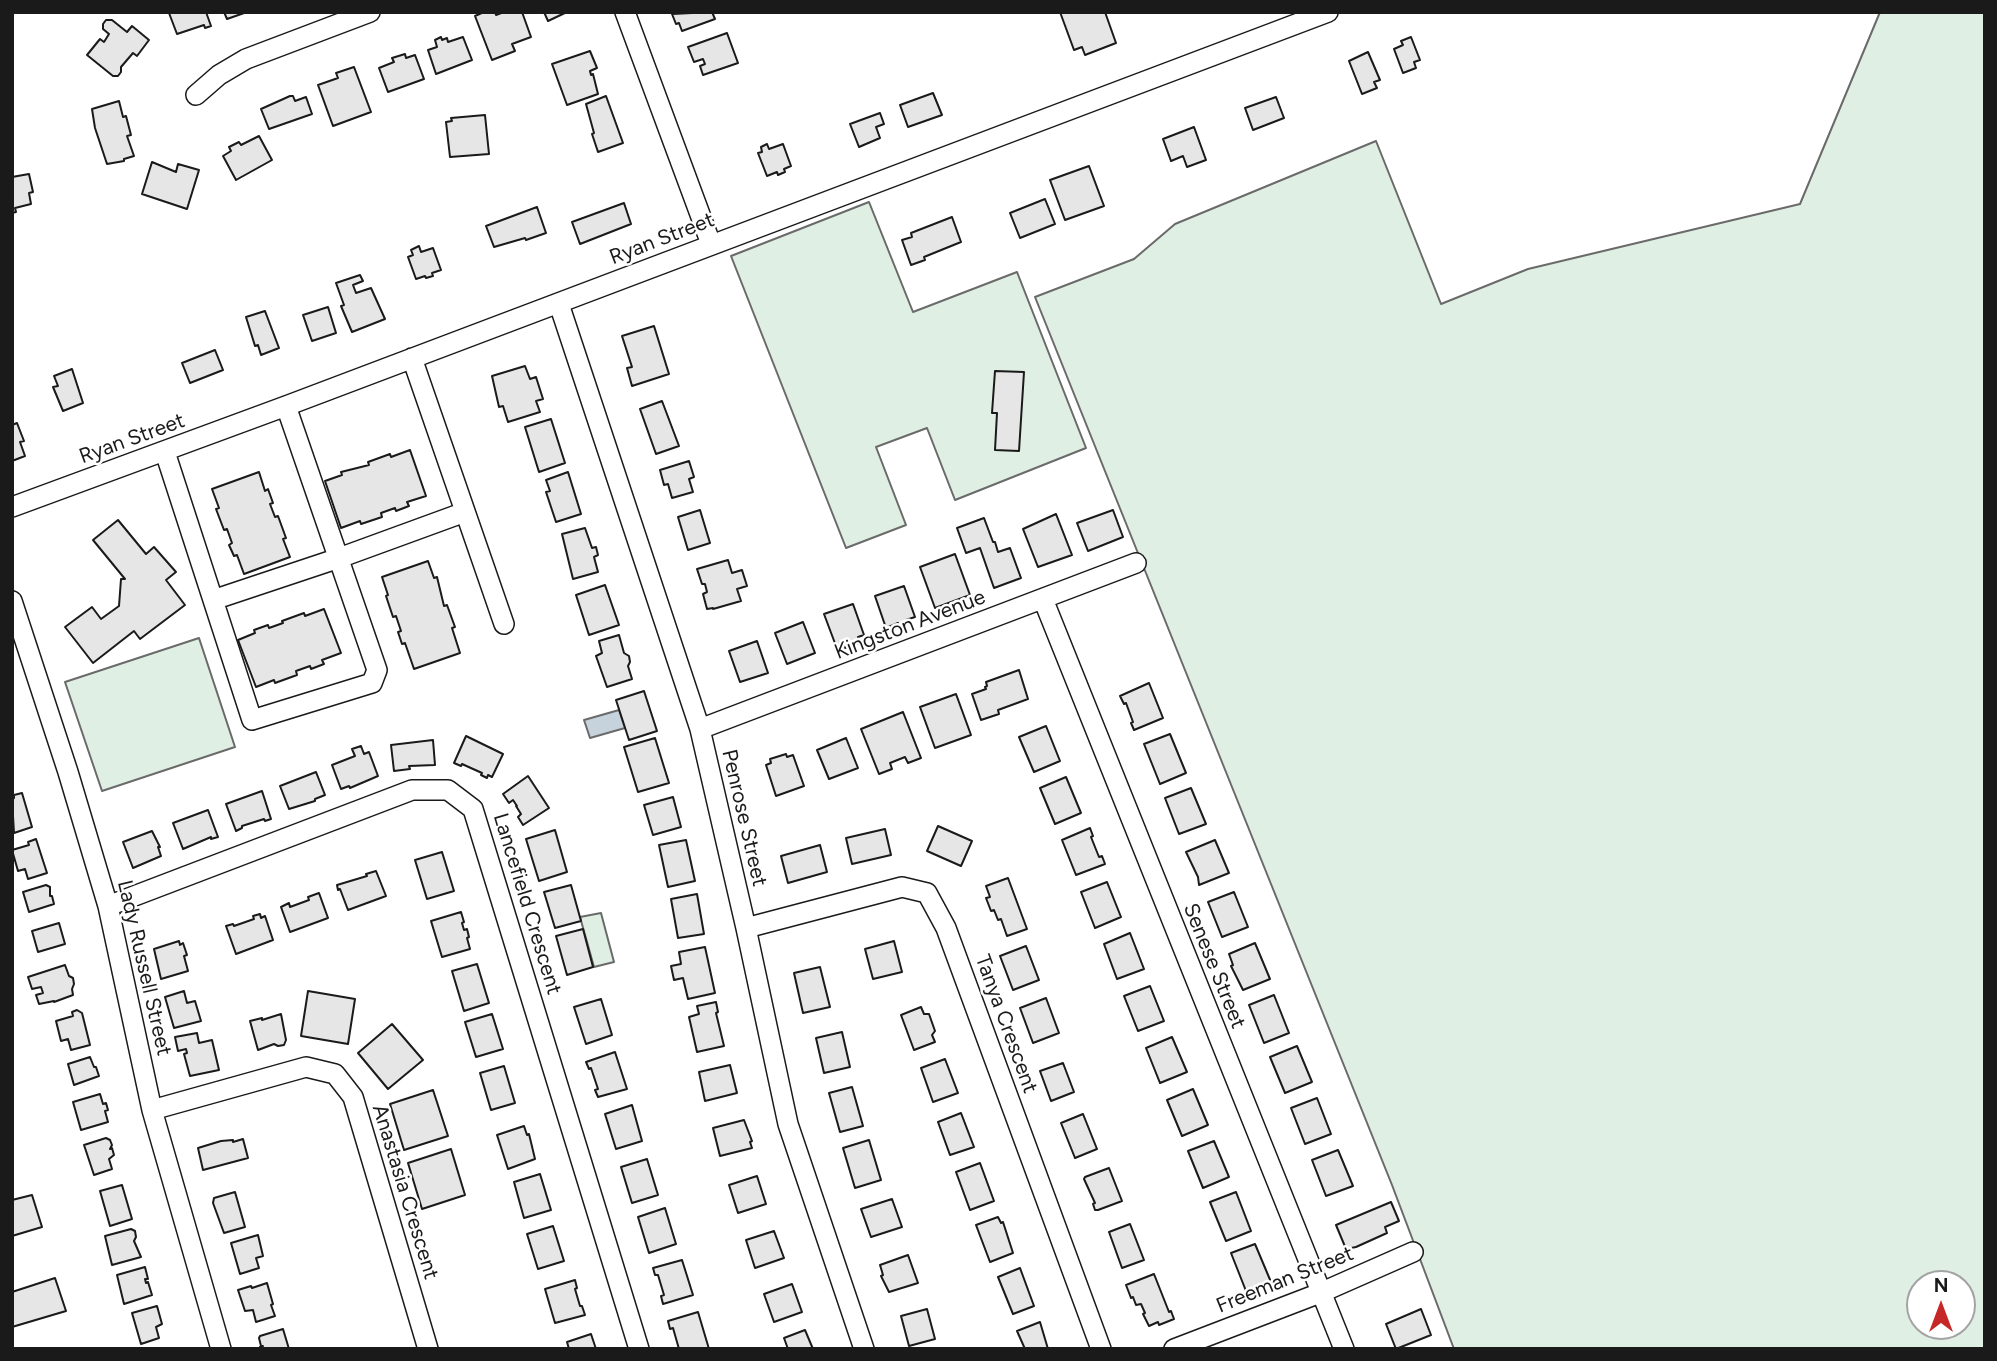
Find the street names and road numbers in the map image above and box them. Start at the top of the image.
street label: Ryan Street [606,207,718,271]
street label: Ryan Street [76,408,188,470]
street label: Kingston Avenue [831,585,989,665]
street label: Penrose Street [716,747,772,889]
street label: Lancefield Crescent [487,810,567,998]
street label: Lady Russell Street [112,878,176,1058]
street label: Senese Street [1177,900,1251,1032]
street label: Tanya Crescent [969,951,1043,1097]
street label: Anastasia Crescent [366,1102,444,1282]
street label: Freeman Street [1213,1241,1357,1319]

